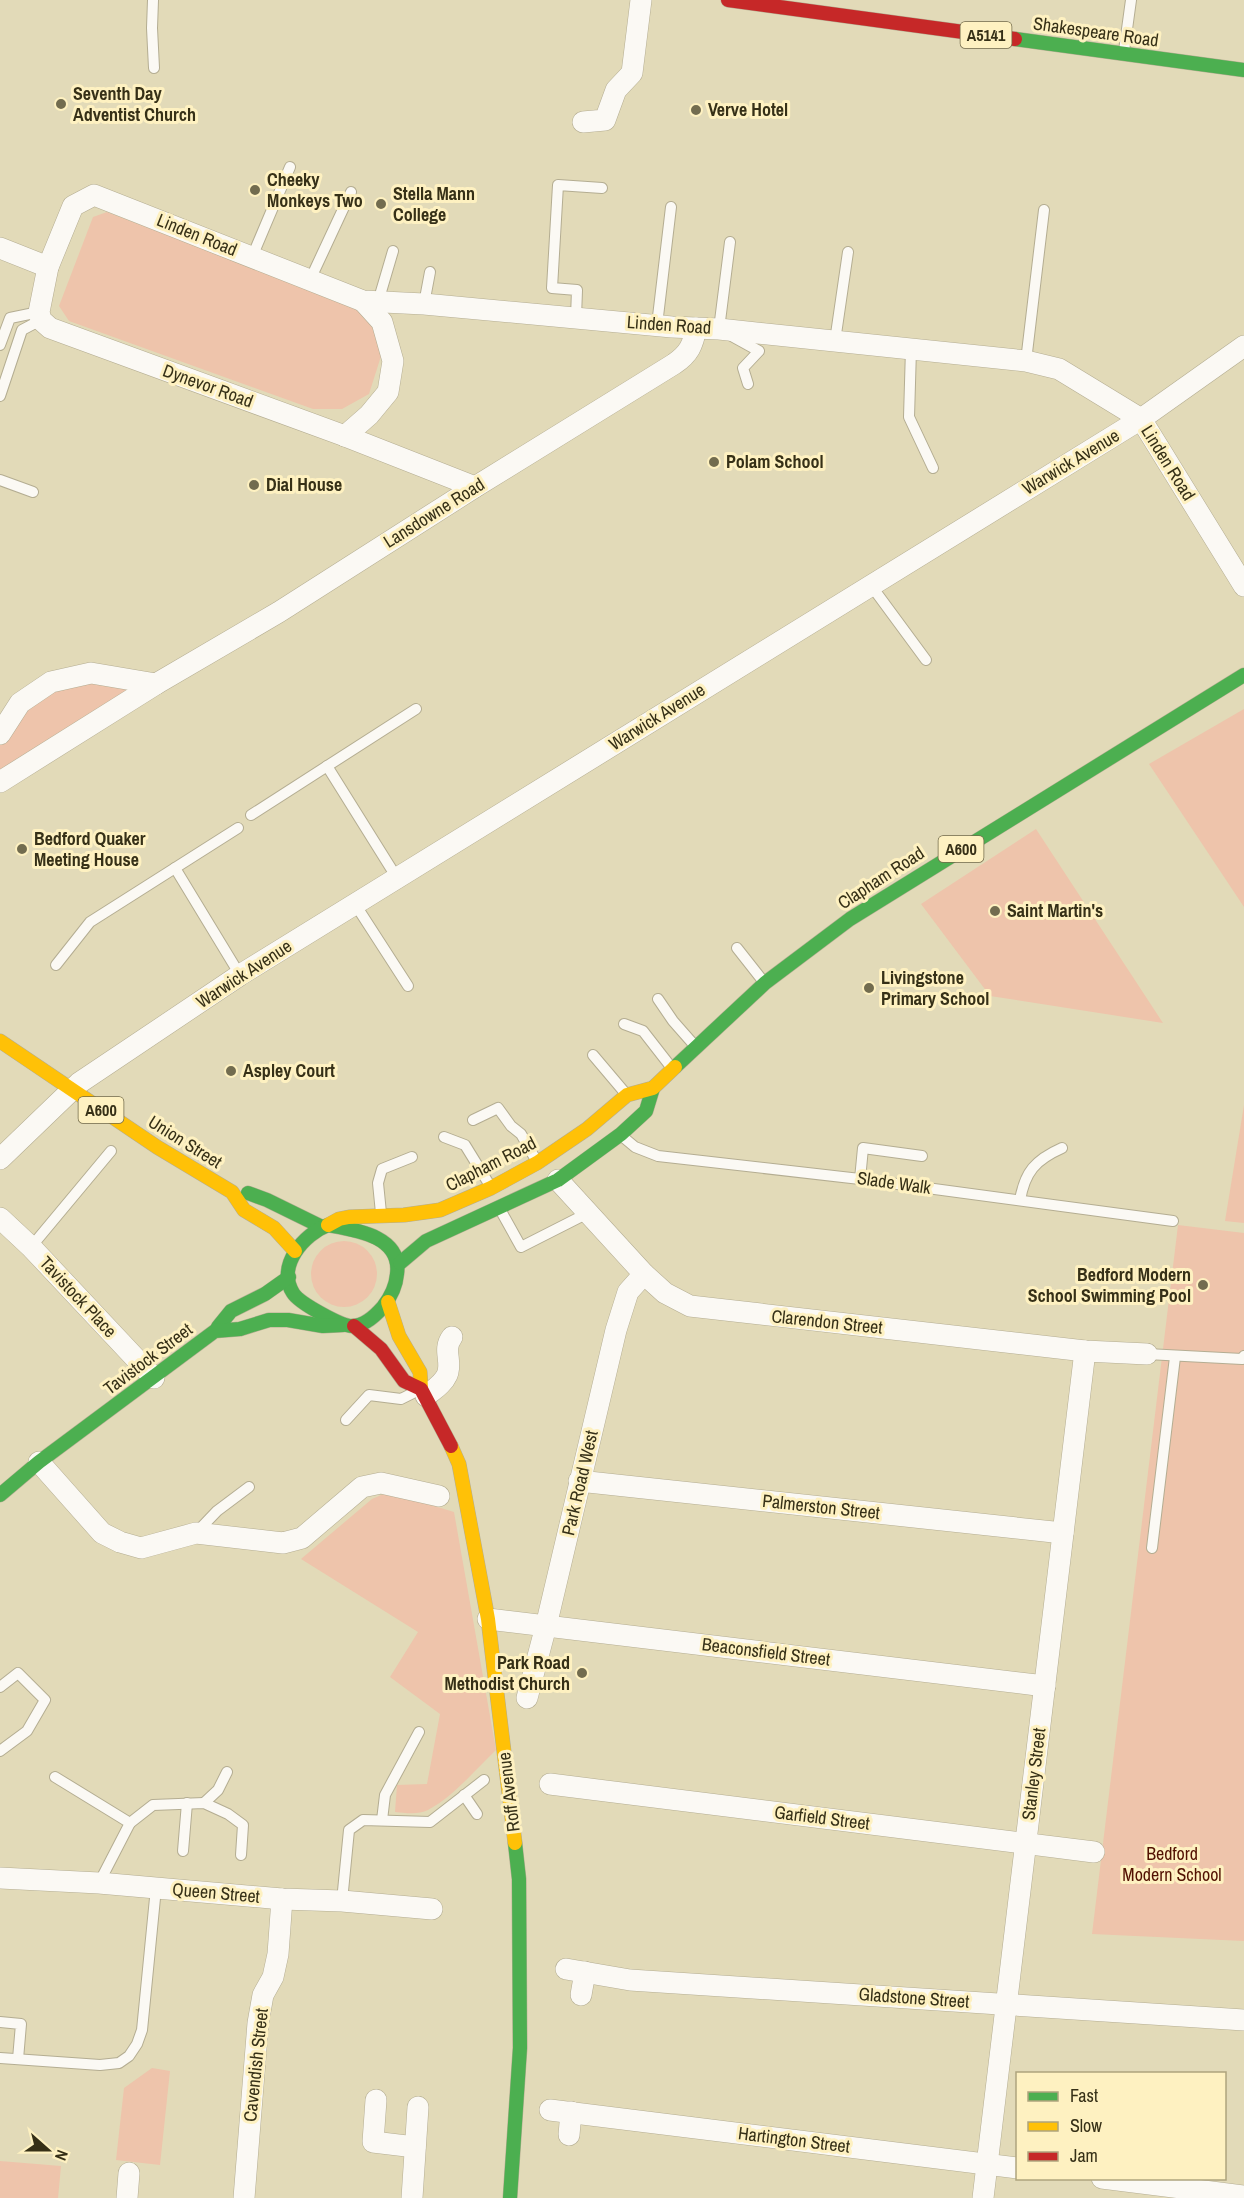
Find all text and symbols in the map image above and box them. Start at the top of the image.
street label: Shakespeare Road [1032,10,1160,53]
road number: A5141 [960,22,1012,48]
place label: Seventh Day Adventist Church [73,81,196,127]
marker: Seventh Day Adventist Church [54,97,68,111]
place label: Verve Hotel [708,97,788,122]
marker: Verve Hotel [689,103,703,117]
place label: Cheeky Monkeys Two [267,167,363,213]
place label: Stella Mann College [393,181,475,227]
marker: Cheeky Monkeys Two [248,183,262,197]
marker: Stella Mann College [374,197,388,211]
street label: Linden Road [153,207,241,262]
street label: Linden Road [626,309,712,340]
street label: Dynevor Road [160,358,257,413]
street label: Linden Road [1135,420,1201,505]
street label: Warwick Avenue [1018,423,1124,500]
place label: Polam School [726,449,824,474]
marker: Polam School [707,455,721,469]
place label: Dial House [266,472,342,497]
street label: Lansdowne Road [378,472,489,554]
marker: Dial House [247,478,261,492]
street label: Warwick Avenue [604,677,710,756]
place label: Bedford Quaker Meeting House [34,826,146,872]
road number: A600 [938,836,984,862]
street label: Clapham Road [833,840,929,915]
marker: Bedford Quaker Meeting House [15,842,29,856]
place label: Saint Martin's [1007,898,1103,923]
marker: Saint Martin's [988,904,1002,918]
street label: Warwick Avenue [191,933,296,1014]
place label: Livingstone Primary School [881,965,989,1011]
marker: Livingstone Primary School [862,981,876,995]
place label: Aspley Court [243,1058,335,1083]
marker: Aspley Court [224,1064,238,1078]
road number: A600 [78,1097,124,1123]
street label: Union Street [143,1109,227,1174]
street label: Clapham Road [441,1130,540,1197]
street label: Slade Walk [856,1165,933,1200]
street label: Tavistock Place [34,1251,123,1343]
place label: Bedford Modern School Swimming Pool [1028,1262,1191,1308]
marker: Bedford Modern School Swimming Pool [1196,1278,1210,1292]
street label: Clarendon Street [770,1303,884,1340]
street label: Tavistock Street [98,1317,197,1400]
street label: Park Road West [555,1428,604,1538]
street label: Palmerston Street [761,1488,881,1525]
street label: Beaconsfield Street [701,1631,832,1672]
place label: Park Road Methodist Church [445,1650,570,1696]
marker: Park Road Methodist Church [575,1666,589,1680]
street label: Stanley Street [1015,1726,1052,1821]
street label: Roff Avenue [491,1751,526,1833]
street label: Garfield Street [773,1799,871,1836]
park label: Bedford Modern School [1122,1841,1222,1887]
street label: Queen Street [171,1876,261,1909]
street label: Gladstone Street [858,1981,970,2014]
street label: Cavendish Street [237,2007,274,2123]
legend [1016,2072,1226,2180]
text: Fast [1070,2083,1098,2108]
text: Slow [1070,2113,1102,2138]
north arrow [18,2120,78,2180]
street label: Hartington Street [737,2120,851,2159]
text: Jam [1070,2143,1098,2168]
text: N [50,2147,74,2164]

